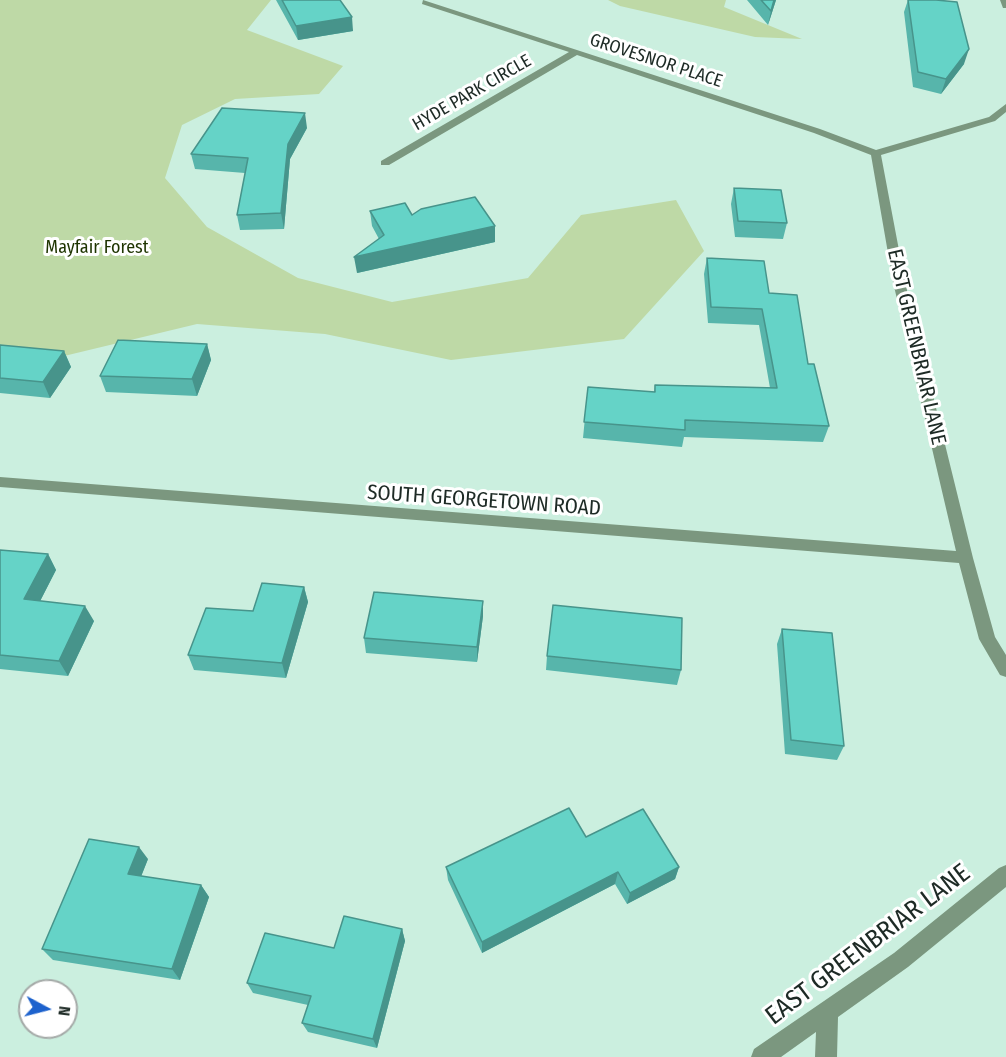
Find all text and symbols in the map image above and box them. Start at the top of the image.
street label: GROVESNOR PLACE [587,29,725,93]
street label: HYDE PARK CIRCLE [409,50,535,136]
park label: Mayfair Forest [45,237,149,259]
street label: EAST GREENBRIAR LANE [881,247,951,447]
street label: SOUTH GEORGETOWN ROAD [366,480,602,522]
street label: EAST GREENBRIAR LANE [760,858,976,1032]
north arrow [18,979,78,1039]
text: N [54,1005,74,1017]

